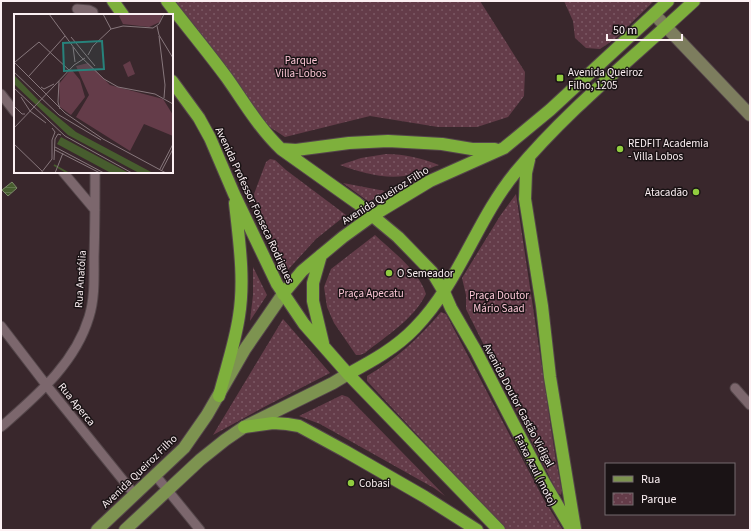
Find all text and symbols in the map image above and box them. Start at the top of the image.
inset map [14,14,173,173]
scale bar [607,16,682,42]
text: 50 m [613,22,637,39]
park label: Parque Villa-Lobos [276,53,327,81]
place label: Avenida Queiroz Filho, 1205 [568,65,643,93]
marker: Avenida Queiroz Filho, 1205 [555,73,565,83]
street label: Avenida Professor Fonseca Rodrigues [212,125,298,286]
place label: REDFIT Academia - Villa Lobos [628,136,709,164]
marker: REDFIT Academia - Villa Lobos [615,144,625,154]
street label: Avenida Queiroz Filho [339,163,432,228]
place label: Atacadão [645,185,688,200]
marker: Atacadão [691,187,701,197]
street label: Rua Anatólia [71,250,90,308]
place label: O Semeador [397,266,454,281]
marker: O Semeador [384,268,394,278]
park label: Praça Apecatu [338,286,404,301]
park label: Praça Doutor Mário Saad [469,288,529,316]
street label: Avenida Doutor Gastão Vidigal [480,341,558,470]
street label: Rua Aperca [55,380,99,429]
street label: Avenida Queiroz Filho [98,431,180,511]
street label: Faixa Azul (moto) [511,432,560,509]
legend [605,463,735,515]
text: Rua [641,471,660,488]
place label: Cobasi [359,476,390,491]
marker: Cobasi [346,478,356,488]
text: Parque [641,491,677,508]

